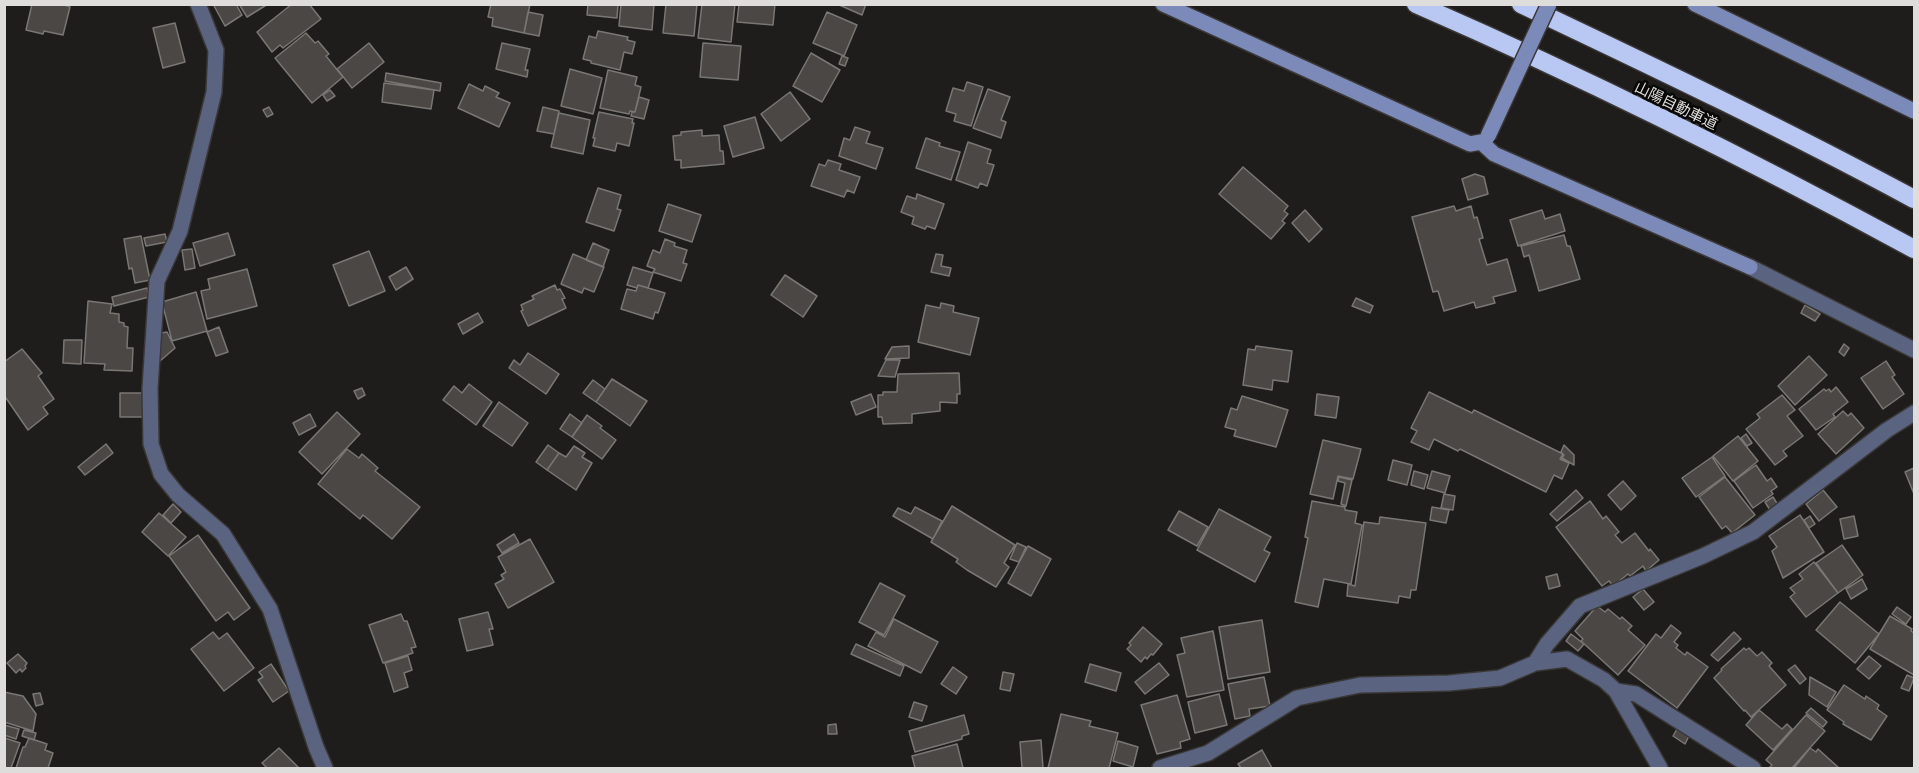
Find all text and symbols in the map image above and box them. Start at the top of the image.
street label: 山陽自動車道 [1632,78,1720,134]

